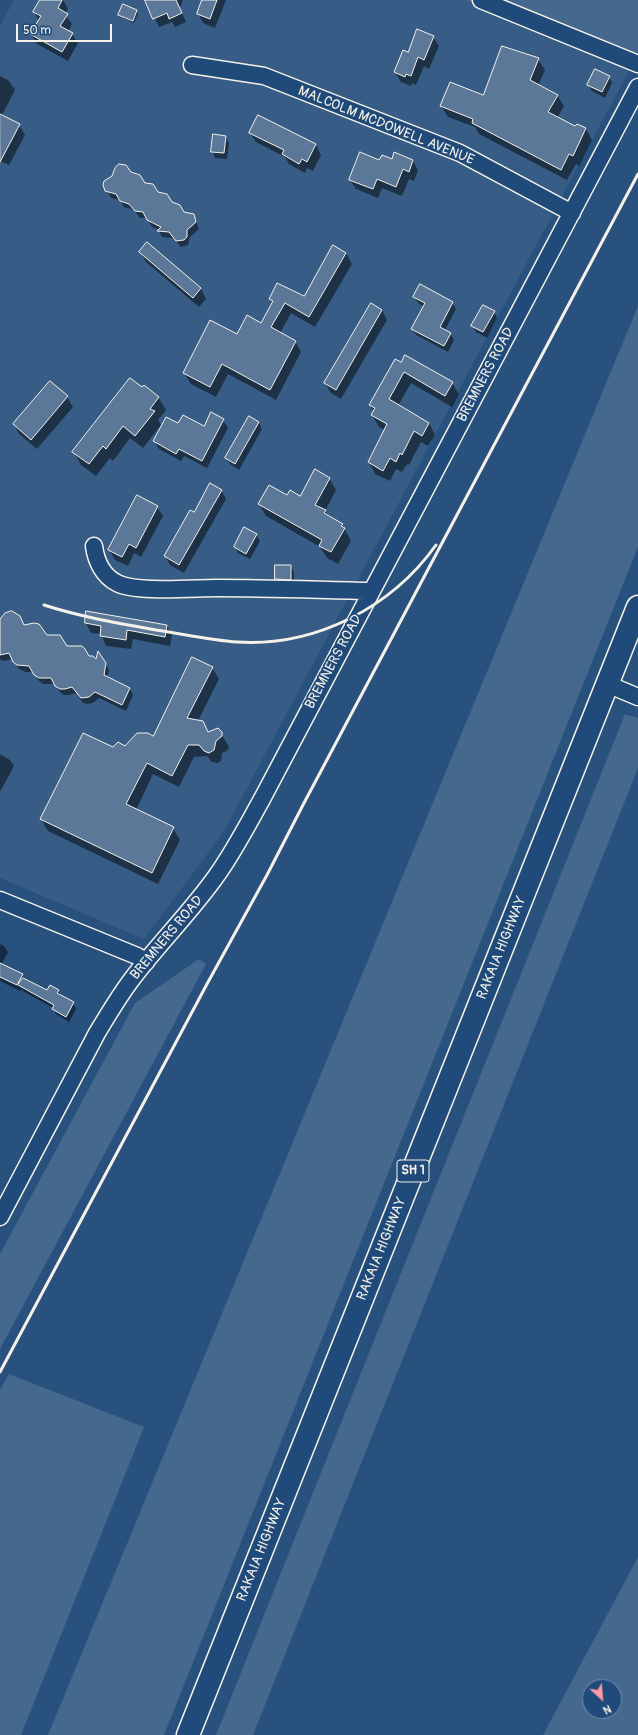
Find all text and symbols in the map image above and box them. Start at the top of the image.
scale bar [18,16,114,42]
text: 50 m [23,23,51,38]
street label: MALCOLM MCDOWELL AVENUE [295,83,477,169]
street label: BREMNERS ROAD [454,325,518,425]
street label: BREMNERS ROAD [302,612,366,712]
street label: BREMNERS ROAD [127,893,207,983]
street label: RAKAIA HIGHWAY [474,894,530,1002]
road number: SH 1 [397,1160,429,1182]
street label: RAKAIA HIGHWAY [354,1195,410,1303]
street label: RAKAIA HIGHWAY [234,1496,290,1604]
north arrow [582,1679,622,1719]
text: N [601,1702,613,1717]

